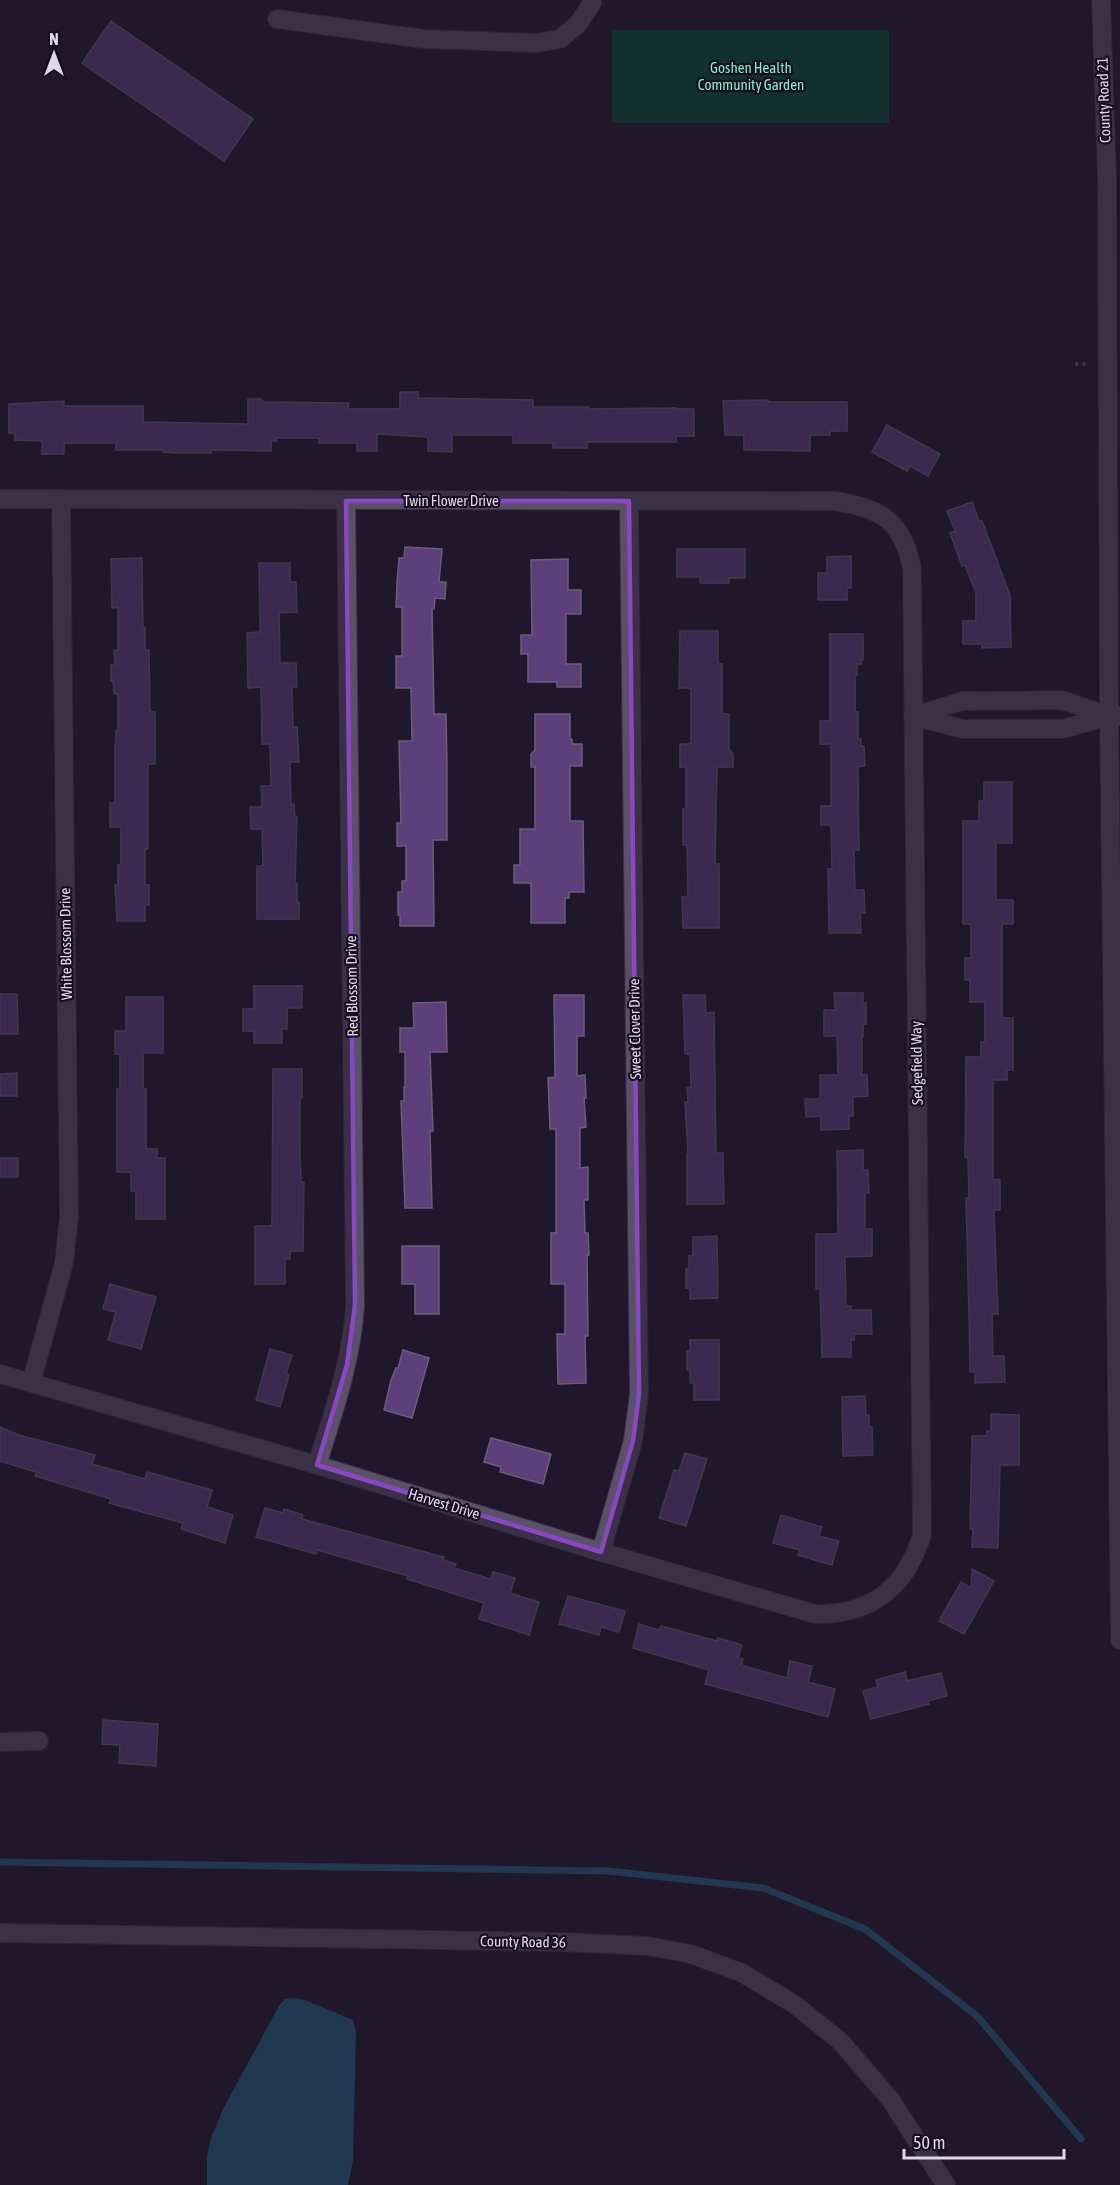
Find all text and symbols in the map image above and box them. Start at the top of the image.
north arrow [24,24,84,84]
text: N [49,30,59,48]
street label: County Road 21 [1094,57,1113,143]
park label: Goshen Health Community Garden [698,59,804,93]
street label: Twin Flower Drive [403,492,499,509]
street label: White Blossom Drive [56,888,75,1000]
street label: Red Blossom Drive [342,935,361,1037]
street label: Sweet Clover Drive [625,978,644,1080]
street label: Sedgefield Way [907,1021,926,1105]
street label: Harvest Drive [406,1485,482,1522]
street label: County Road 36 [480,1932,566,1951]
scale bar [904,2122,1064,2160]
text: 50 m [913,2132,945,2153]

